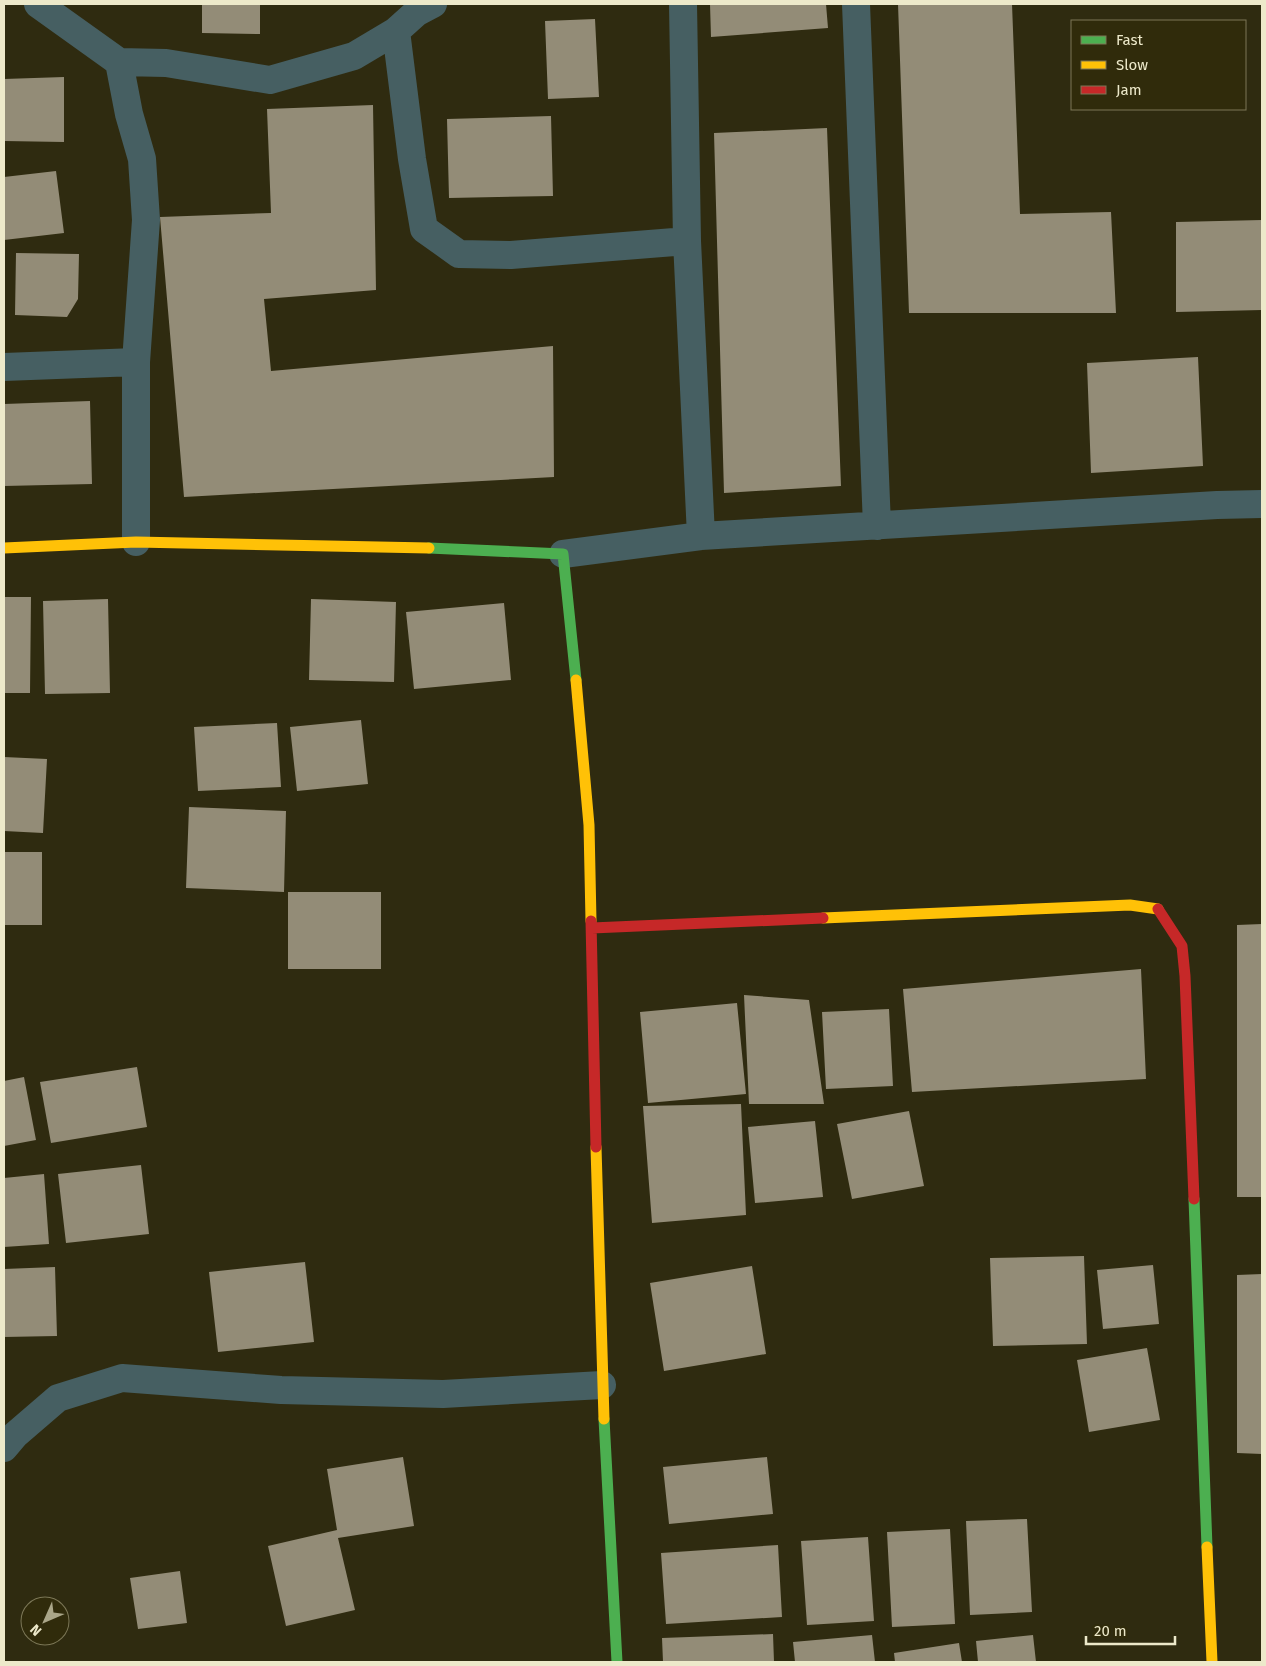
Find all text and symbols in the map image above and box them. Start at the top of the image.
legend [1071,20,1246,110]
text: Fast [1116,31,1143,49]
text: Slow [1116,56,1148,74]
text: Jam [1116,81,1142,99]
north arrow [20,1596,70,1646]
scale bar [1086,1614,1175,1646]
text: N [27,1621,45,1639]
text: 20 m [1094,1622,1127,1640]

